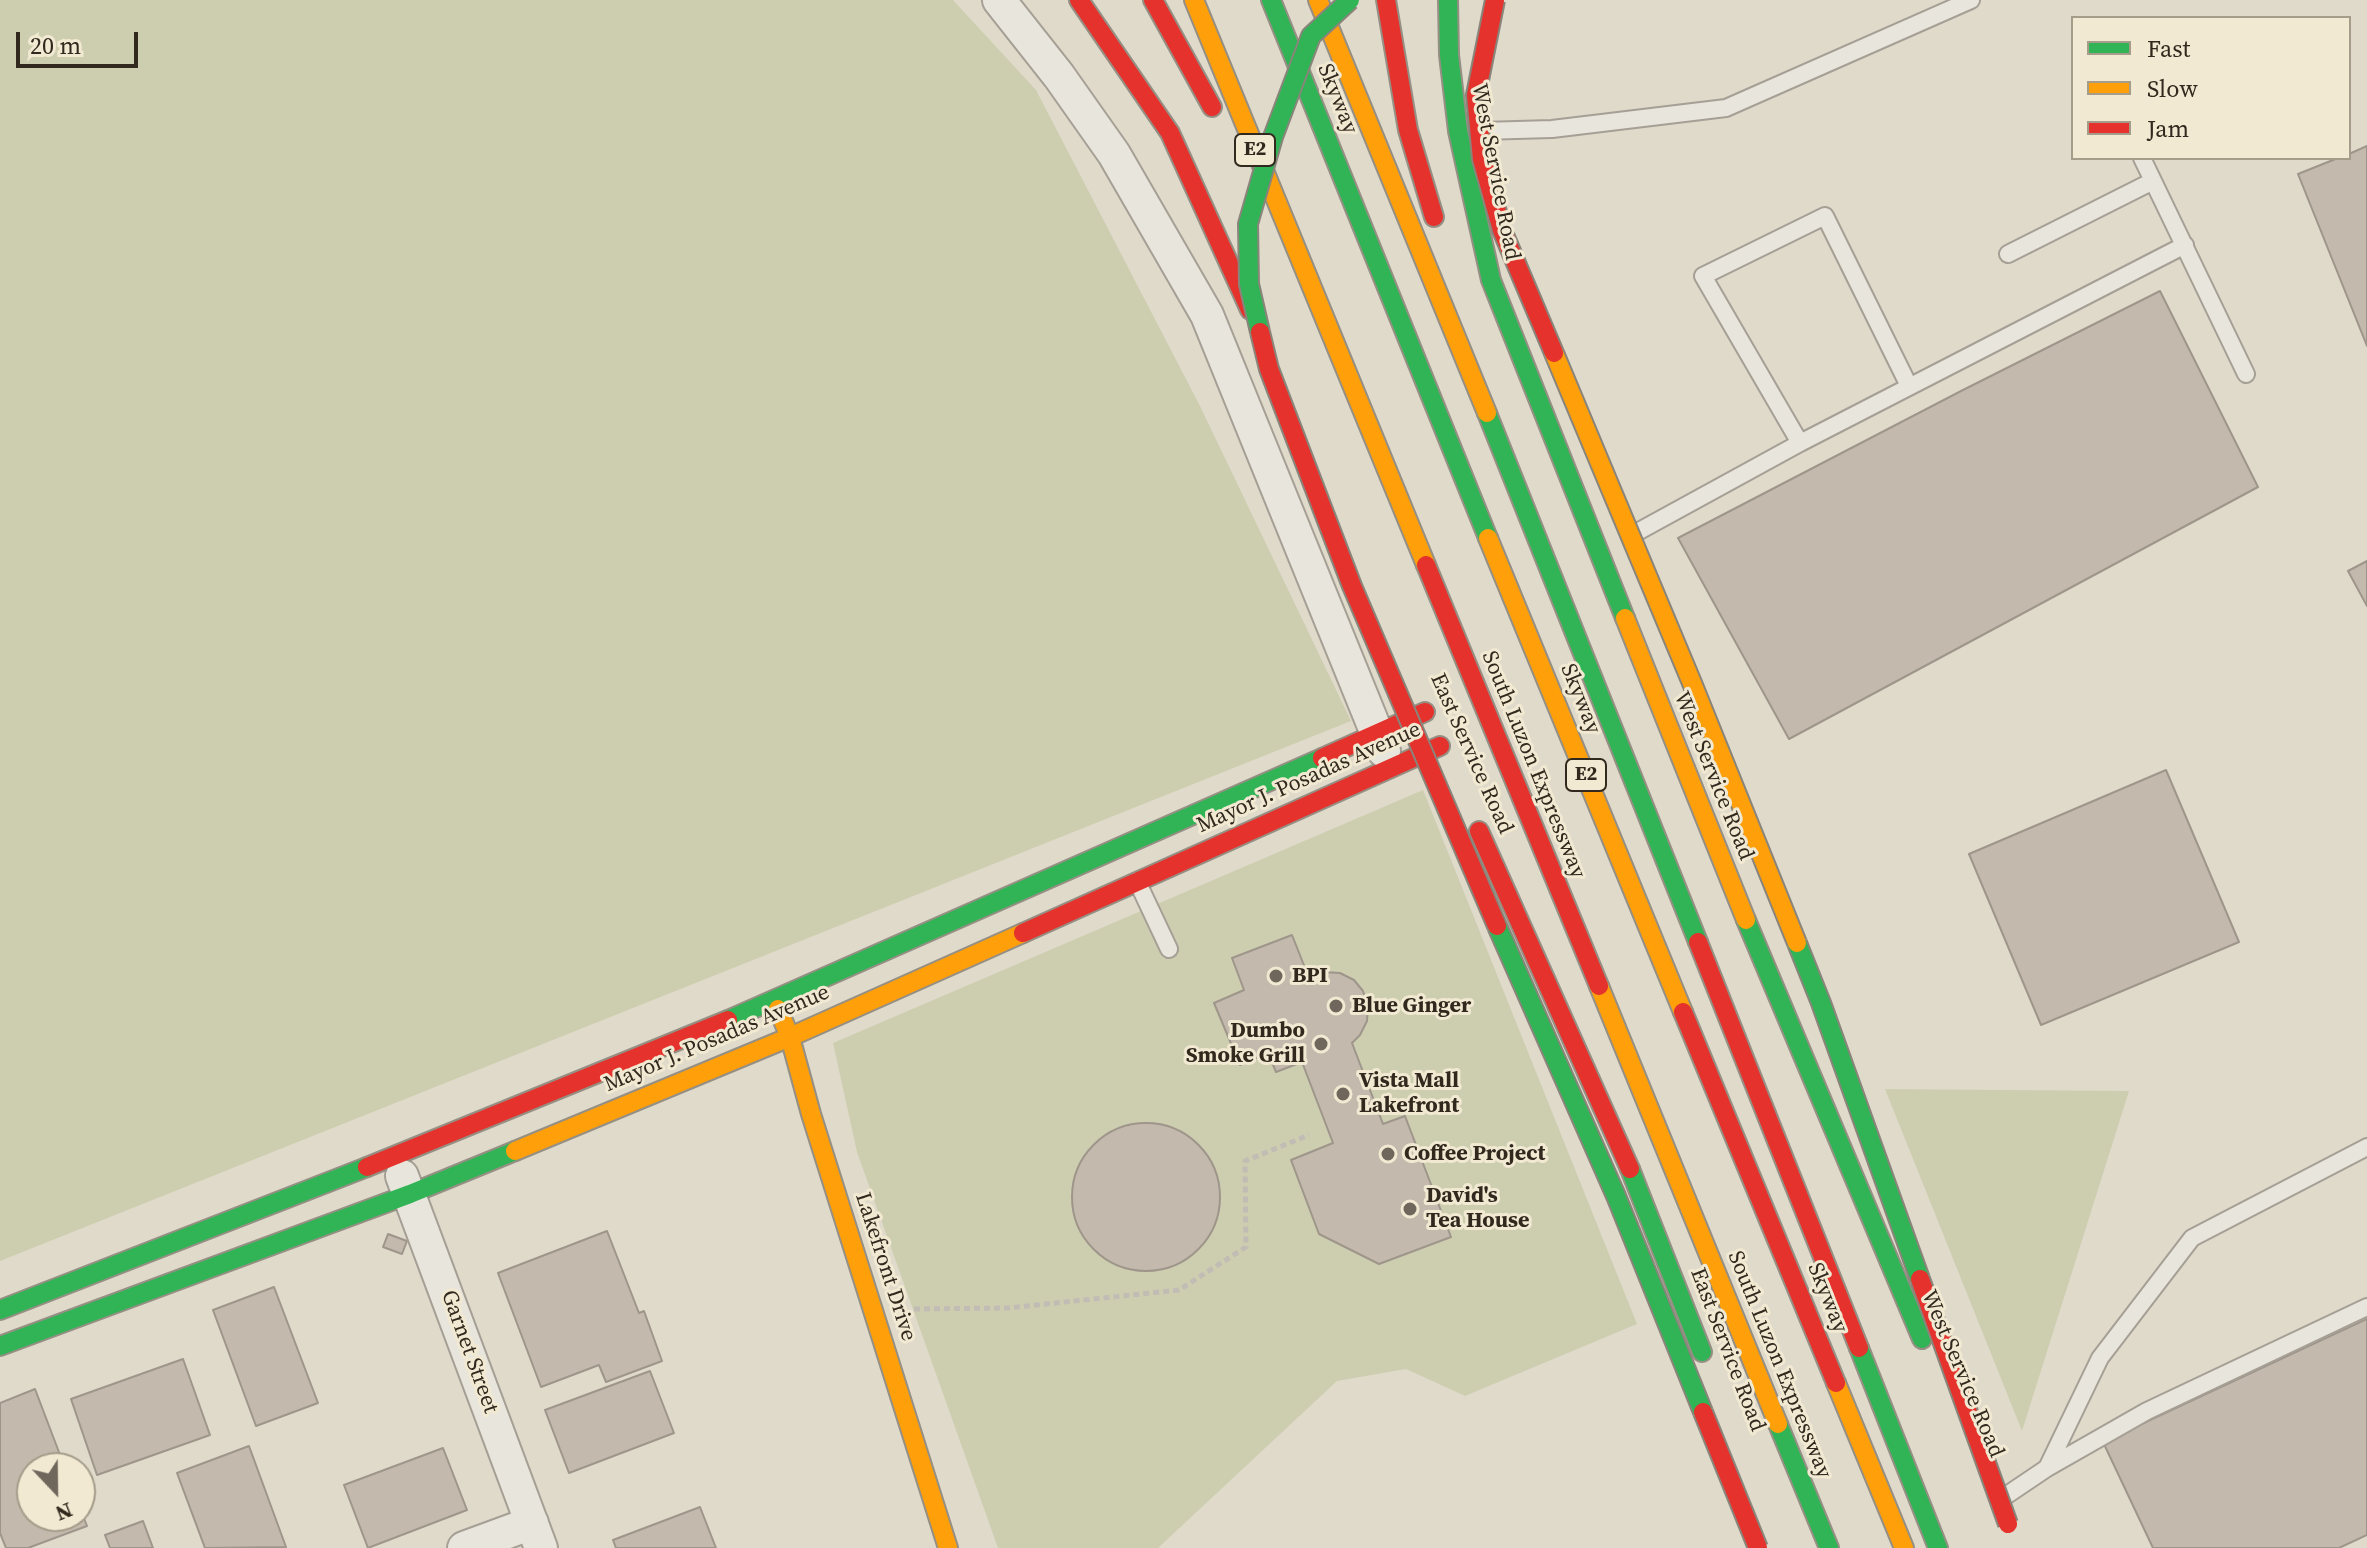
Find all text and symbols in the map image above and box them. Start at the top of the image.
scale bar [20,16,142,66]
legend [2071,16,2351,160]
text: 20 m [30,29,81,62]
text: Fast [2147,32,2190,65]
street label: Skyway [1311,60,1363,138]
text: Slow [2147,72,2198,105]
street label: West Service Road [1465,82,1525,262]
text: Jam [2147,112,2189,145]
road number: E2 [1235,134,1275,166]
street label: South Luzon Expressway [1475,648,1591,882]
street label: Skyway [1554,660,1606,738]
street label: East Service Road [1424,670,1518,838]
street label: West Service Road [1667,688,1759,864]
street label: Mayor J. Posadas Avenue [1193,717,1425,839]
road number: E2 [1566,759,1606,791]
place label: BPI [1292,963,1328,989]
marker: BPI [1267,967,1285,985]
street label: Mayor J. Posadas Avenue [600,980,834,1098]
place label: Blue Ginger [1352,993,1471,1019]
marker: Blue Ginger [1327,997,1345,1015]
place label: Dumbo Smoke Grill [1186,1018,1305,1070]
marker: Dumbo Smoke Grill [1312,1035,1330,1053]
place label: Vista Mall Lakefront [1359,1068,1459,1120]
marker: Vista Mall Lakefront [1334,1085,1352,1103]
place label: Coffee Project [1404,1141,1545,1167]
marker: Coffee Project [1379,1145,1397,1163]
place label: David's Tea House [1426,1183,1530,1234]
street label: Lakefront Drive [849,1190,921,1344]
marker: David's Tea House [1401,1200,1419,1218]
street label: South Luzon Expressway [1721,1248,1837,1482]
street label: Skyway [1801,1259,1853,1337]
street label: East Service Road [1684,1265,1770,1435]
street label: West Service Road [1915,1286,2009,1462]
street label: Garnet Street [435,1287,503,1417]
north arrow [16,1452,96,1532]
text: N [51,1495,77,1529]

